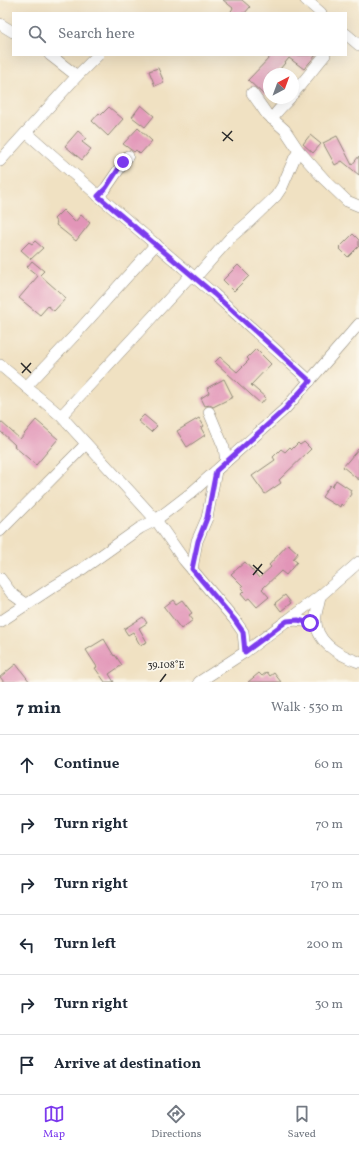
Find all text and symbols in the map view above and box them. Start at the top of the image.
search box [12,12,347,56]
icon: search [26,23,48,45]
text: Search here [58,24,135,45]
north arrow [263,68,299,104]
route end [114,153,132,171]
route start [301,614,319,632]
text: 39.108°E [147,658,185,672]
text: 7 min [16,697,61,720]
text: Walk · 530 m [271,699,343,717]
icon: ahead [16,754,38,776]
text: Continue [54,754,119,775]
text: 60 m [315,756,343,774]
icon: right [16,814,38,836]
text: Turn right [54,814,128,835]
text: 70 m [315,816,343,834]
icon: right [16,874,38,896]
text: Turn right [54,874,128,895]
text: 170 m [310,876,343,894]
icon: left [16,934,38,956]
text: Turn left [54,934,116,955]
text: 200 m [306,936,343,954]
icon: right [16,994,38,1016]
text: Turn right [54,994,128,1015]
text: 30 m [315,996,343,1014]
icon: arrive [16,1054,38,1076]
text: Arrive at destination [54,1054,201,1075]
tab: Map [43,1103,65,1142]
tab: Directions [151,1103,202,1142]
tab: Saved [288,1103,316,1142]

